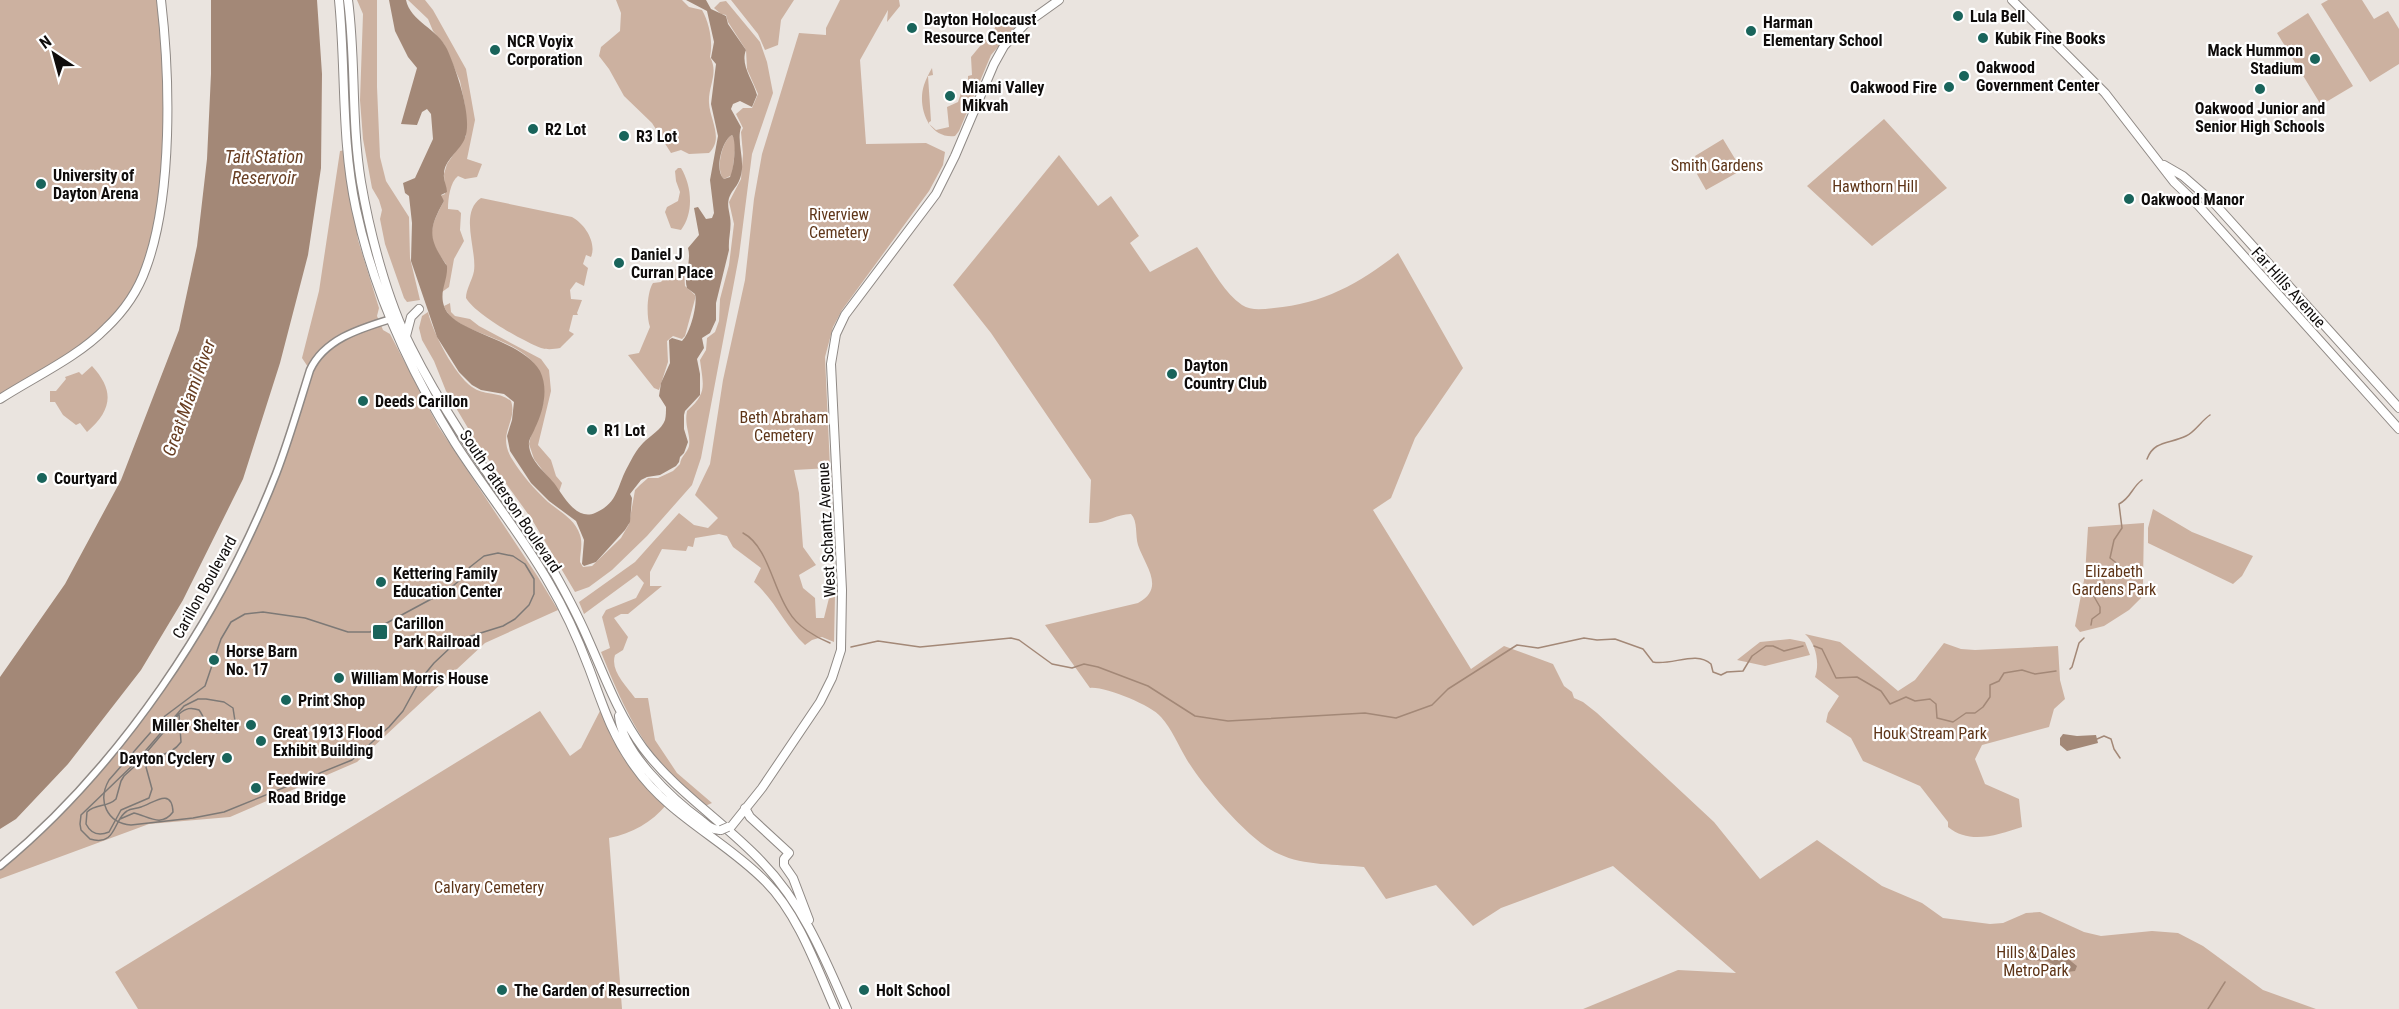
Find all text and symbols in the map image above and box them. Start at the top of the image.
place label: Lula Bell [1970,7,2025,26]
marker: Lula Bell [1951,9,1965,23]
place label: Dayton Holocaust Resource Center [924,10,1037,47]
place label: Harman Elementary School [1763,13,1882,50]
marker: Dayton Holocaust Resource Center [905,21,919,35]
north arrow [24,24,84,84]
marker: Harman Elementary School [1744,24,1758,38]
place label: Kubik Fine Books [1995,29,2106,48]
marker: Kubik Fine Books [1976,31,1990,45]
text: N [36,32,55,53]
place label: NCR Voyix Corporation [507,32,583,69]
place label: Mack Hummon Stadium [2207,41,2303,78]
marker: NCR Voyix Corporation [488,43,502,57]
marker: Mack Hummon Stadium [2308,52,2322,66]
place label: Oakwood Government Center [1976,58,2100,95]
marker: Oakwood Government Center [1957,69,1971,83]
place label: Miami Valley Mikvah [962,78,1044,115]
place label: Oakwood Fire [1850,78,1937,97]
marker: Oakwood Fire [1942,80,1956,94]
marker: Oakwood Junior and Senior High Schools [2253,82,2267,96]
marker: Miami Valley Mikvah [943,89,957,103]
place label: Oakwood Junior and Senior High Schools [2195,99,2325,136]
place label: R2 Lot [545,120,586,139]
marker: R2 Lot [526,122,540,136]
place label: R3 Lot [636,127,677,146]
marker: R3 Lot [617,129,631,143]
water label: Tait Station Reservoir [225,146,303,188]
park label: Smith Gardens [1671,156,1763,175]
place label: University of Dayton Arena [53,166,139,203]
marker: University of Dayton Arena [34,177,48,191]
park label: Hawthorn Hill [1832,177,1918,196]
place label: Oakwood Manor [2141,190,2244,209]
marker: Oakwood Manor [2122,192,2136,206]
park label: Riverview Cemetery [809,205,869,242]
street label: Far Hills Avenue [2248,243,2330,331]
place label: Daniel J Curran Place [631,245,713,282]
marker: Daniel J Curran Place [612,256,626,270]
water label: Great Miami River [158,336,220,459]
place label: Dayton Country Club [1184,356,1267,393]
marker: Dayton Country Club [1165,367,1179,381]
place label: Deeds Carillon [375,392,468,411]
marker: Deeds Carillon [356,394,370,408]
park label: Beth Abraham Cemetery [739,408,829,445]
place label: R1 Lot [604,421,645,440]
marker: R1 Lot [585,423,599,437]
street label: South Patterson Boulevard [456,426,565,576]
street label: West Schantz Avenue [813,462,840,598]
place label: Courtyard [54,469,117,488]
marker: Courtyard [35,471,49,485]
street label: Carillon Boulevard [168,532,241,642]
park label: Elizabeth Gardens Park [2072,562,2157,599]
place label: Kettering Family Education Center [393,564,502,601]
marker: Kettering Family Education Center [374,575,388,589]
place label: Carillon Park Railroad [394,614,480,651]
marker: Carillon Park Railroad [371,623,389,641]
place label: Horse Barn No. 17 [226,642,298,679]
marker: Horse Barn No. 17 [207,653,221,667]
place label: William Morris House [351,669,489,688]
marker: William Morris House [332,671,346,685]
place label: Print Shop [298,691,365,710]
marker: Print Shop [279,693,293,707]
place label: Miller Shelter [152,716,239,735]
marker: Miller Shelter [244,718,258,732]
place label: Great 1913 Flood Exhibit Building [273,723,383,760]
park label: Houk Stream Park [1873,724,1988,743]
marker: Great 1913 Flood Exhibit Building [254,734,268,748]
place label: Dayton Cyclery [119,749,215,768]
marker: Dayton Cyclery [220,751,234,765]
place label: Feedwire Road Bridge [268,770,346,807]
marker: Feedwire Road Bridge [249,781,263,795]
park label: Calvary Cemetery [434,878,544,897]
park label: Hills & Dales MetroPark [1996,943,2076,980]
place label: The Garden of Resurrection [514,981,690,1000]
place label: Holt School [876,981,950,1000]
marker: The Garden of Resurrection [495,983,509,997]
marker: Holt School [857,983,871,997]

